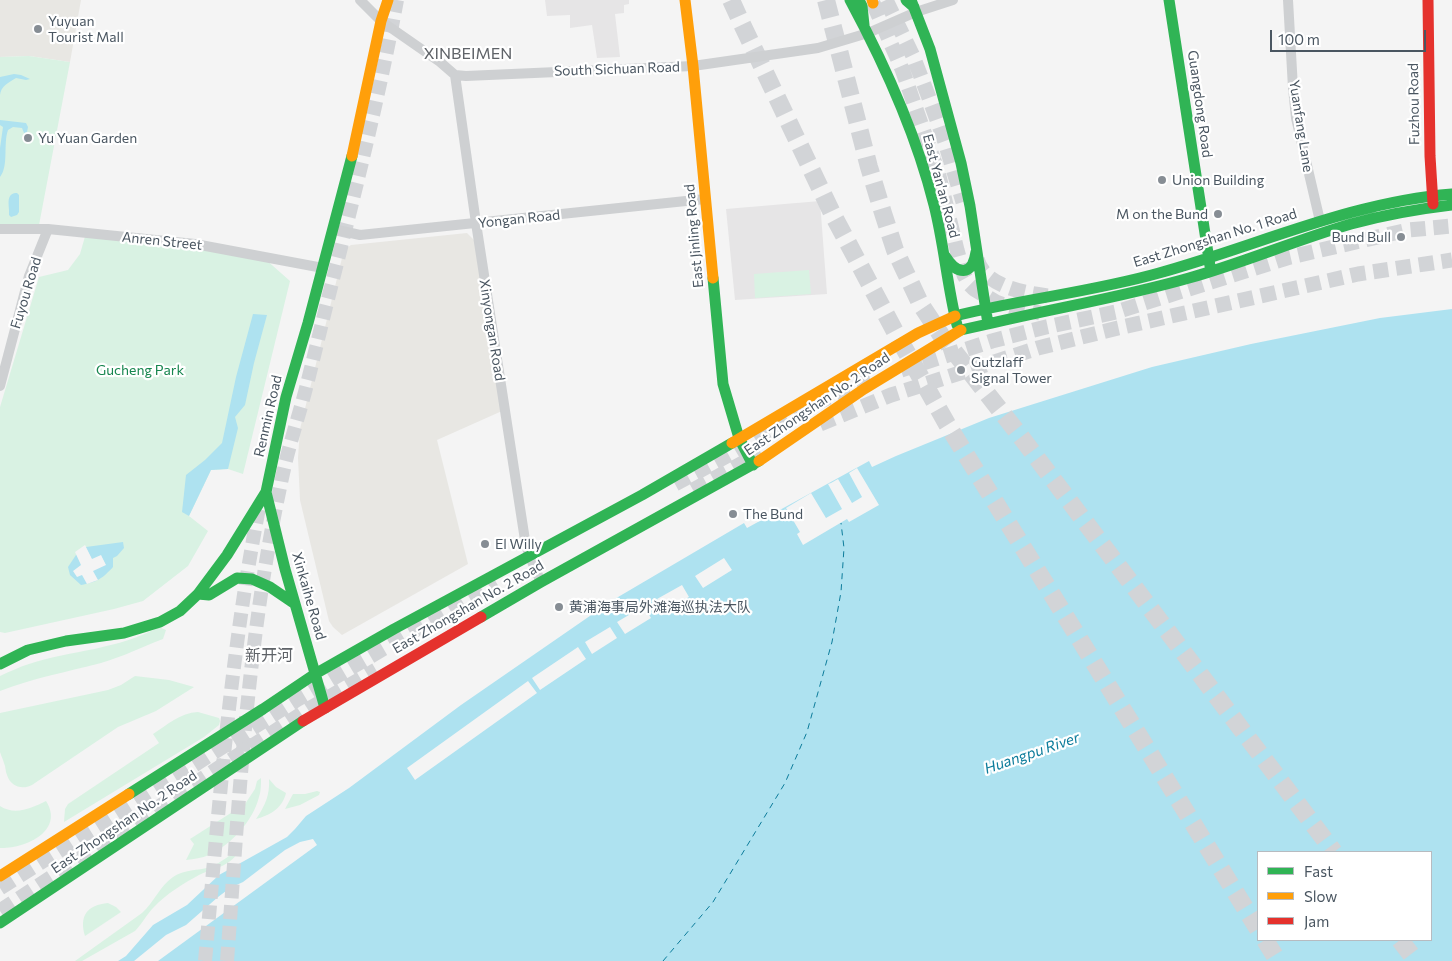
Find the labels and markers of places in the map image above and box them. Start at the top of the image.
place label: Yuyuan Tourist Mall [48,13,124,46]
marker: Yuyuan Tourist Mall [32,23,44,35]
place label: Yu Yuan Garden [38,130,137,146]
marker: Yu Yuan Garden [22,132,34,144]
place label: Union Building [1172,172,1264,188]
marker: Union Building [1156,174,1168,186]
place label: M on the Bund [1116,206,1208,222]
marker: M on the Bund [1212,208,1224,220]
place label: Bund Bull [1331,229,1391,245]
marker: Bund Bull [1395,231,1407,243]
place label: Gutzlaff Signal Tower [971,354,1052,387]
marker: Gutzlaff Signal Tower [955,364,967,376]
place label: The Bund [743,506,803,522]
marker: The Bund [727,508,739,520]
place label: El Willy [495,536,542,552]
marker: El Willy [479,538,491,550]
place label: 黄浦海事局外滩海巡执法大队 [569,599,751,615]
marker: 黄浦海事局外滩海巡执法大队 [553,601,565,613]

